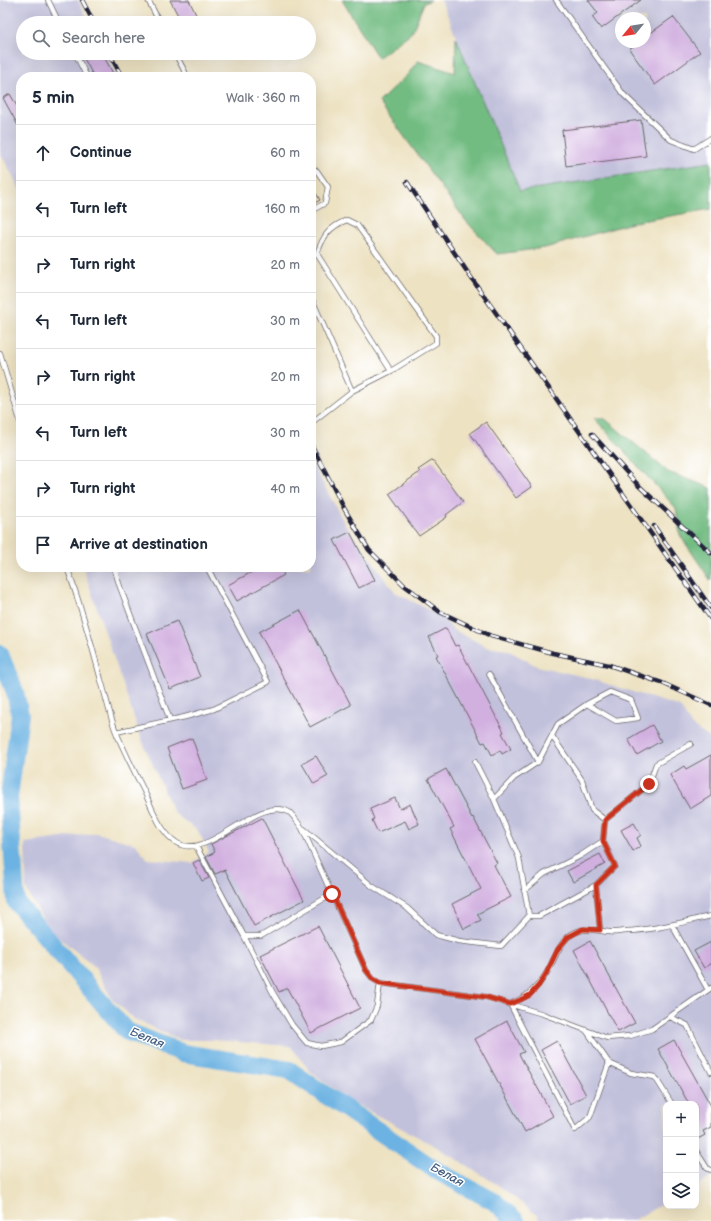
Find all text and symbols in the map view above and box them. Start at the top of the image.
north arrow [615,12,651,48]
search box [16,16,316,60]
icon: search [30,27,52,49]
text: Search here [62,29,145,48]
text: 5 min [32,88,75,108]
text: Walk · 360 m [226,90,300,106]
icon: ahead [32,142,54,164]
text: Continue [70,143,132,162]
text: 60 m [270,145,300,161]
icon: left [32,198,54,220]
text: Turn left [70,199,127,218]
text: 160 m [265,201,300,217]
icon: right [32,254,54,276]
text: Turn right [70,255,135,274]
text: 20 m [270,257,300,273]
icon: left [32,310,54,332]
text: Turn left [70,311,127,330]
text: 30 m [270,313,300,329]
icon: right [32,366,54,388]
text: Turn right [70,367,135,386]
text: 20 m [270,369,300,385]
icon: left [32,422,54,444]
text: Turn left [70,423,127,442]
text: 30 m [270,425,300,441]
icon: right [32,478,54,500]
text: Turn right [70,479,135,498]
text: 40 m [270,481,300,497]
icon: arrive [32,534,54,556]
text: Arrive at destination [70,535,208,554]
route end [640,775,658,793]
route start [323,885,341,903]
water label: Белая [128,1024,167,1052]
map controls [663,1101,699,1209]
button: + [663,1101,699,1137]
button: − [663,1137,699,1173]
water label: Белая [428,1160,466,1190]
button: layers [663,1173,699,1209]

